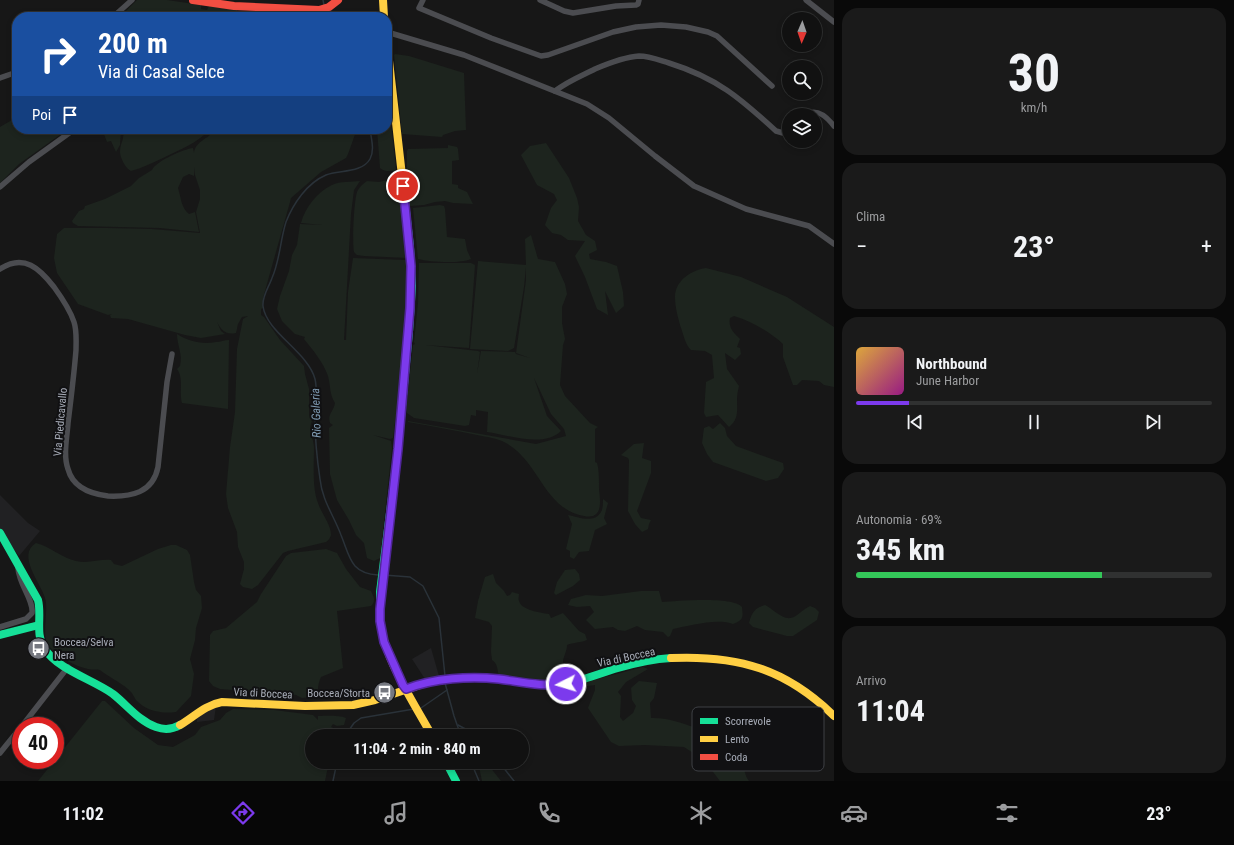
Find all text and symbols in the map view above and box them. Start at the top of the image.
north arrow [782,12,822,52]
map controls [782,12,822,148]
text: 200 m [98,27,168,60]
icon: right [32,28,84,80]
text: 30 [1008,43,1060,104]
button: search [782,60,822,100]
text: Via di Casal Selce [98,61,225,82]
text: km/h [1021,100,1047,115]
icon: arrive [59,104,81,126]
text: Poi [32,106,51,124]
button: layers [782,108,822,148]
pin [386,169,420,203]
icon: arrive [392,175,414,197]
text: Clima [856,209,885,224]
text: 23° [1013,229,1055,264]
text: − [856,234,867,259]
text: + [1201,234,1212,259]
text: Northbound [916,355,987,373]
text: June Harbor [916,373,979,388]
street label: Via Piedicavallo [51,387,70,457]
water label: Rio Galeria [308,388,324,438]
icon: previous [904,411,926,433]
icon: pause [1023,411,1045,433]
icon: next [1142,411,1164,433]
text: Autonomia · 69% [856,512,942,527]
text: 345 km [856,532,945,567]
bus stop icon: Boccea/Selva Nera [25,635,51,661]
place label: Boccea/Selva Nera [54,636,113,662]
street label: Via di Boccea [596,645,656,670]
position arrow [545,663,587,705]
text: Arrivo [856,673,886,688]
bus stop icon: Boccea/Storta [372,680,398,706]
street label: Via di Boccea [233,685,293,702]
place label: Boccea/Storta [307,687,370,700]
text: 11:04 [856,693,925,728]
legend [692,707,824,771]
text: Scorrevole [725,715,771,728]
speed limit sign: 40 [12,717,64,769]
text: Lento [725,733,750,746]
text: 11:04 · 2 min · 840 m [353,740,481,758]
text: Coda [725,751,747,764]
icon: directions [229,799,257,827]
icon: music [382,799,410,827]
icon: phone [535,799,563,827]
icon: climate [687,799,715,827]
icon: car [840,799,868,827]
icon: filters [993,799,1021,827]
text: 11:02 [62,803,104,824]
text: 23° [1146,803,1171,824]

